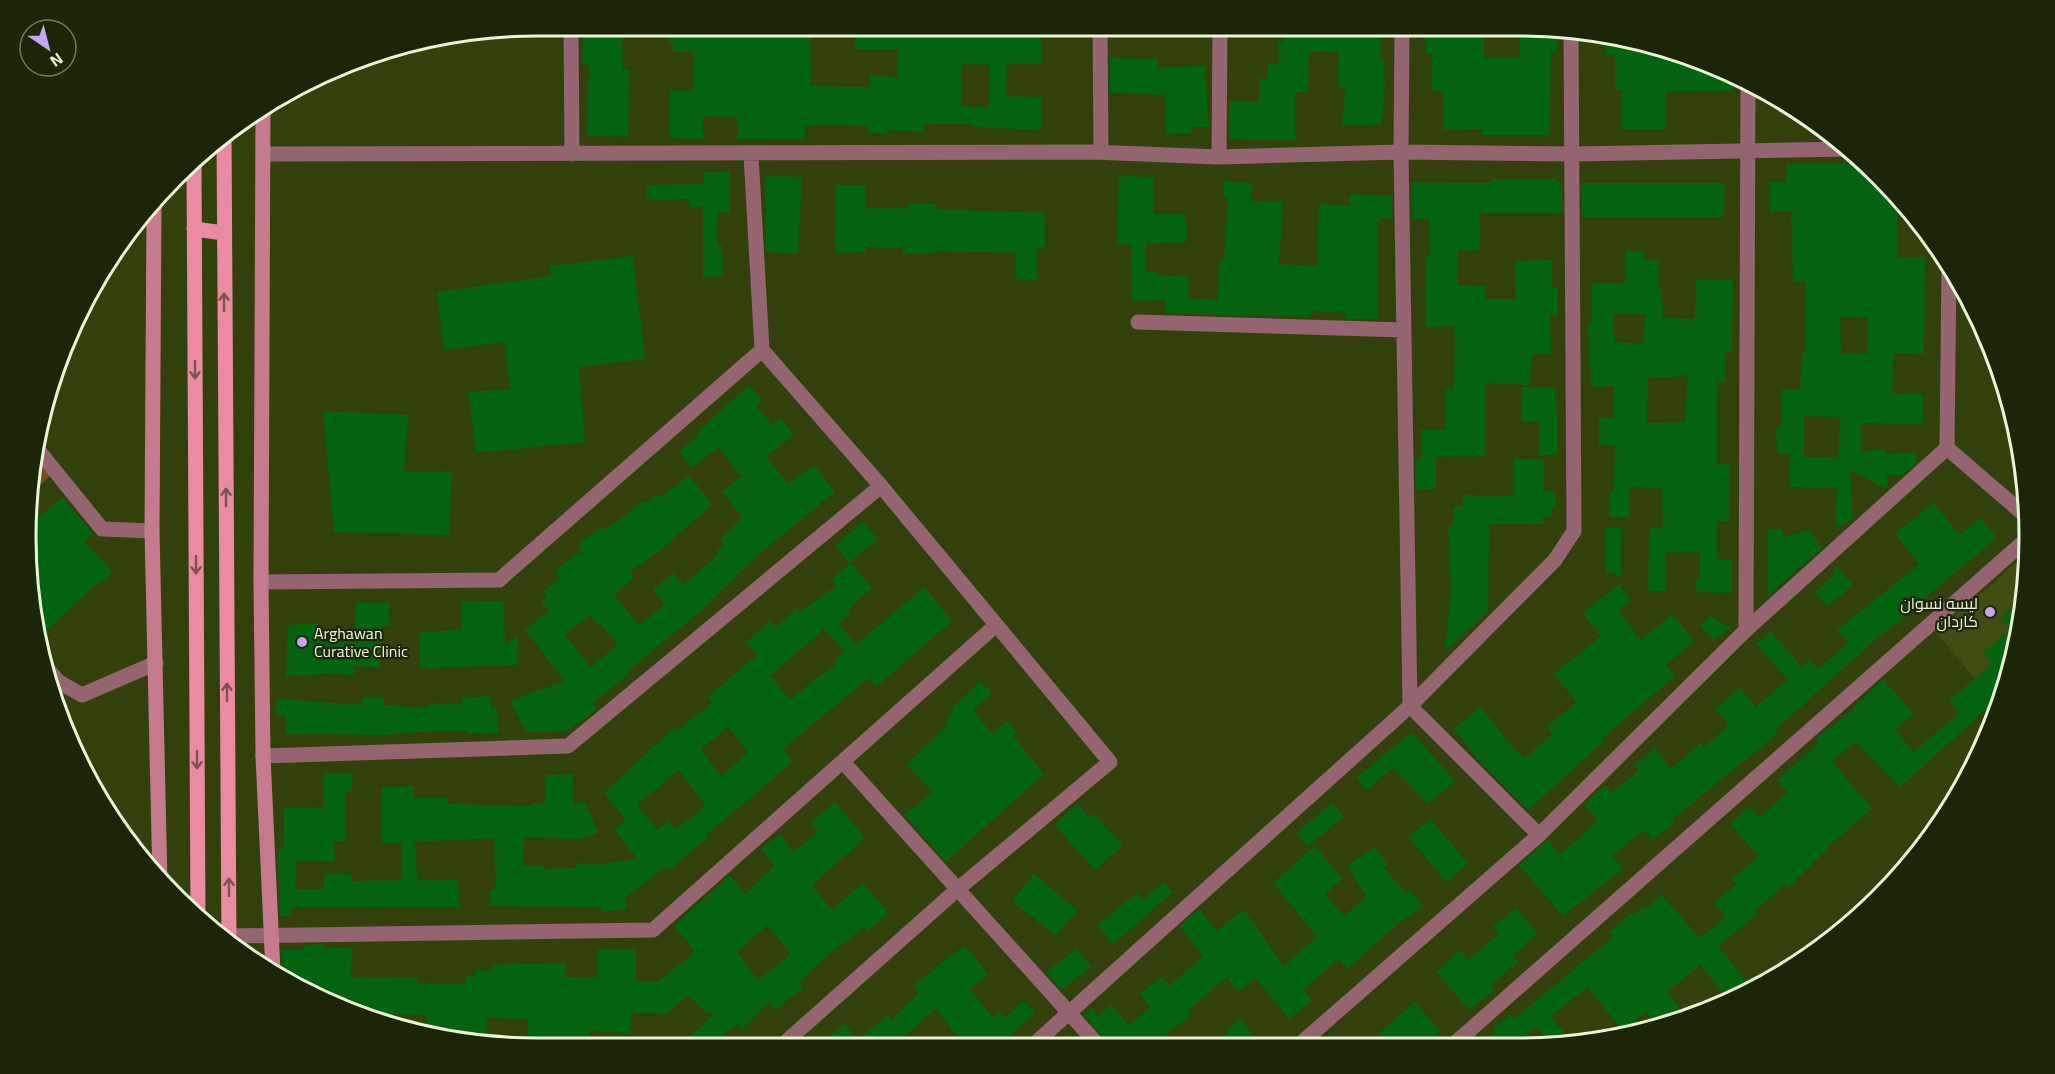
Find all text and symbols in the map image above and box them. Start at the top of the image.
north arrow [18,18,78,78]
text: N [44,45,70,76]
one-way arrow [218,292,230,312]
one-way arrow [189,360,201,380]
one-way arrow [220,487,232,507]
one-way arrow [190,555,202,575]
place label: لیسه نسوان کاردان [1900,588,1978,636]
marker: لیسه نسوان کاردان [1983,605,1997,619]
place label: Arghawan Curative Clinic [314,618,408,666]
marker: Arghawan Curative Clinic [295,635,309,649]
one-way arrow [221,682,233,702]
one-way arrow [191,750,203,770]
one-way arrow [223,877,235,897]

